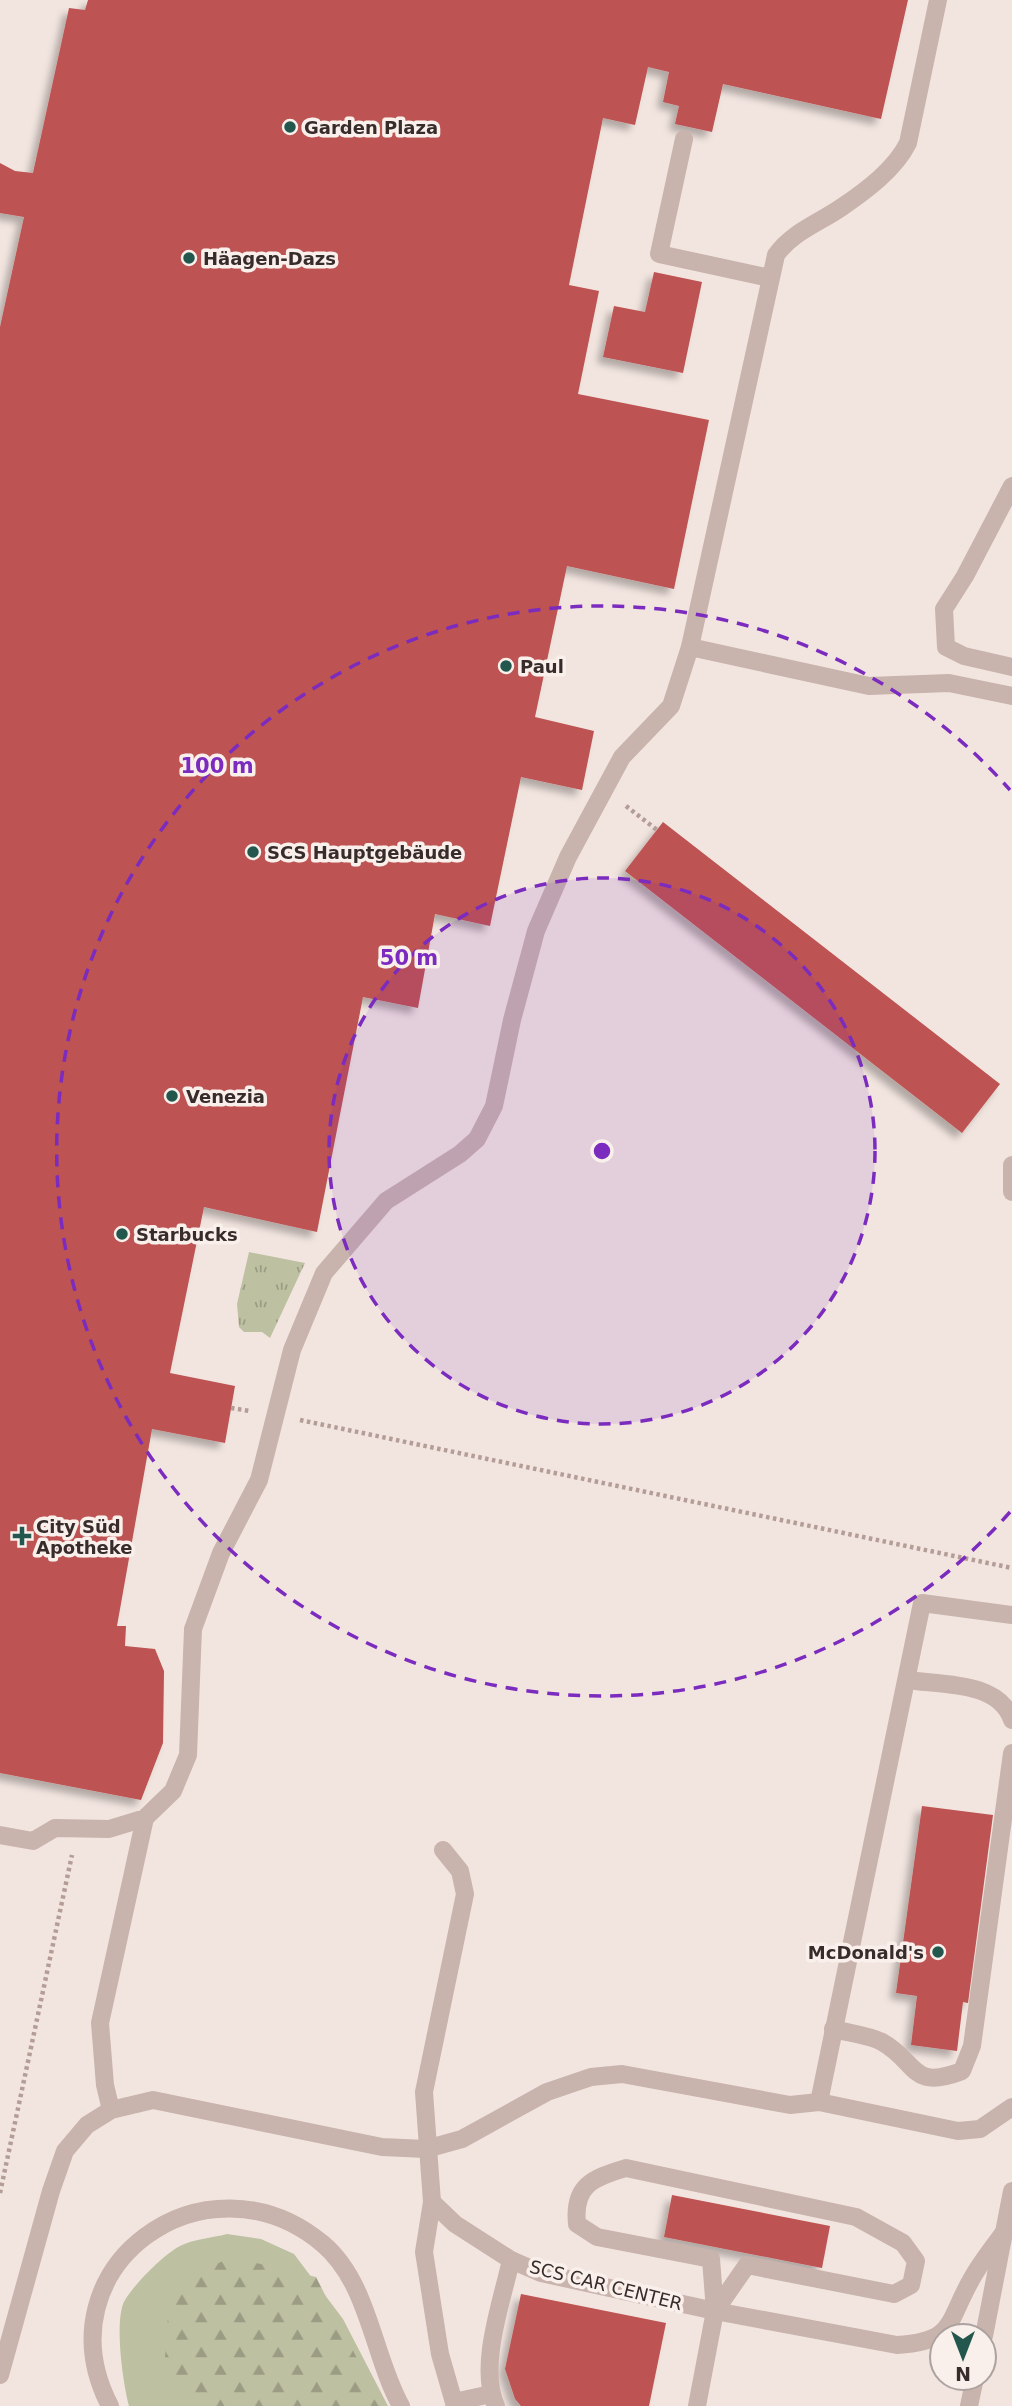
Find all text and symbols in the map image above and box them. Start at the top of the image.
place label: Garden Plaza [304,117,438,138]
marker: Garden Plaza [282,119,298,135]
place label: Häagen-Dazs [203,248,336,269]
marker: Häagen-Dazs [181,250,197,266]
place label: Paul [520,656,564,677]
marker: Paul [498,658,514,674]
text: 100 m [180,754,254,778]
place label: SCS Hauptgebäude [267,842,462,863]
marker: SCS Hauptgebäude [245,844,261,860]
text: 50 m [380,946,438,970]
place label: Venezia [186,1086,265,1107]
marker: Venezia [164,1088,180,1104]
centre of rings [590,1139,614,1163]
place label: Starbucks [136,1224,238,1245]
marker: Starbucks [114,1226,130,1242]
place label: City Süd Apotheke [36,1516,133,1558]
marker: City Süd Apotheke [14,1528,30,1544]
place label: McDonald's [808,1942,924,1963]
marker: McDonald's [930,1944,946,1960]
street label: SCS CAR CENTER [528,2256,684,2314]
north arrow [928,2322,998,2392]
text: N [955,2363,971,2385]

